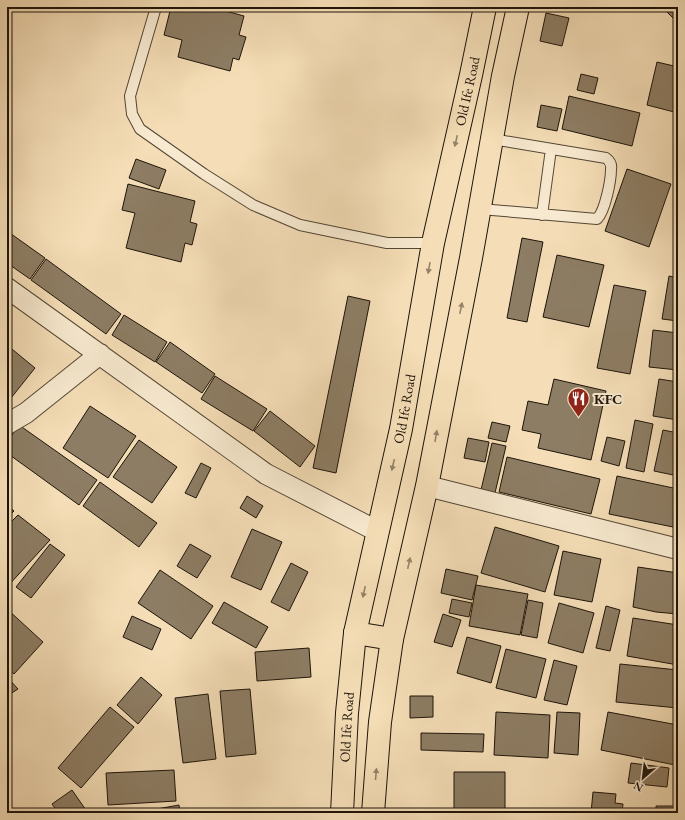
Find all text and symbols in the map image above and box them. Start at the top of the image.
street label: Old Ife Road [451,54,484,128]
one-way arrow [453,135,459,147]
one-way arrow [425,262,431,274]
one-way arrow [458,302,464,315]
street label: Old Ife Road [389,372,419,445]
restaurant icon: KFC [565,386,591,419]
place label: KFC [594,390,622,408]
one-way arrow [433,430,439,442]
one-way arrow [389,459,395,471]
one-way arrow [406,557,412,569]
one-way arrow [361,585,367,598]
street label: Old Ife Road [336,690,358,763]
north arrow [623,758,663,798]
one-way arrow [372,768,379,780]
text: N [631,779,646,795]

